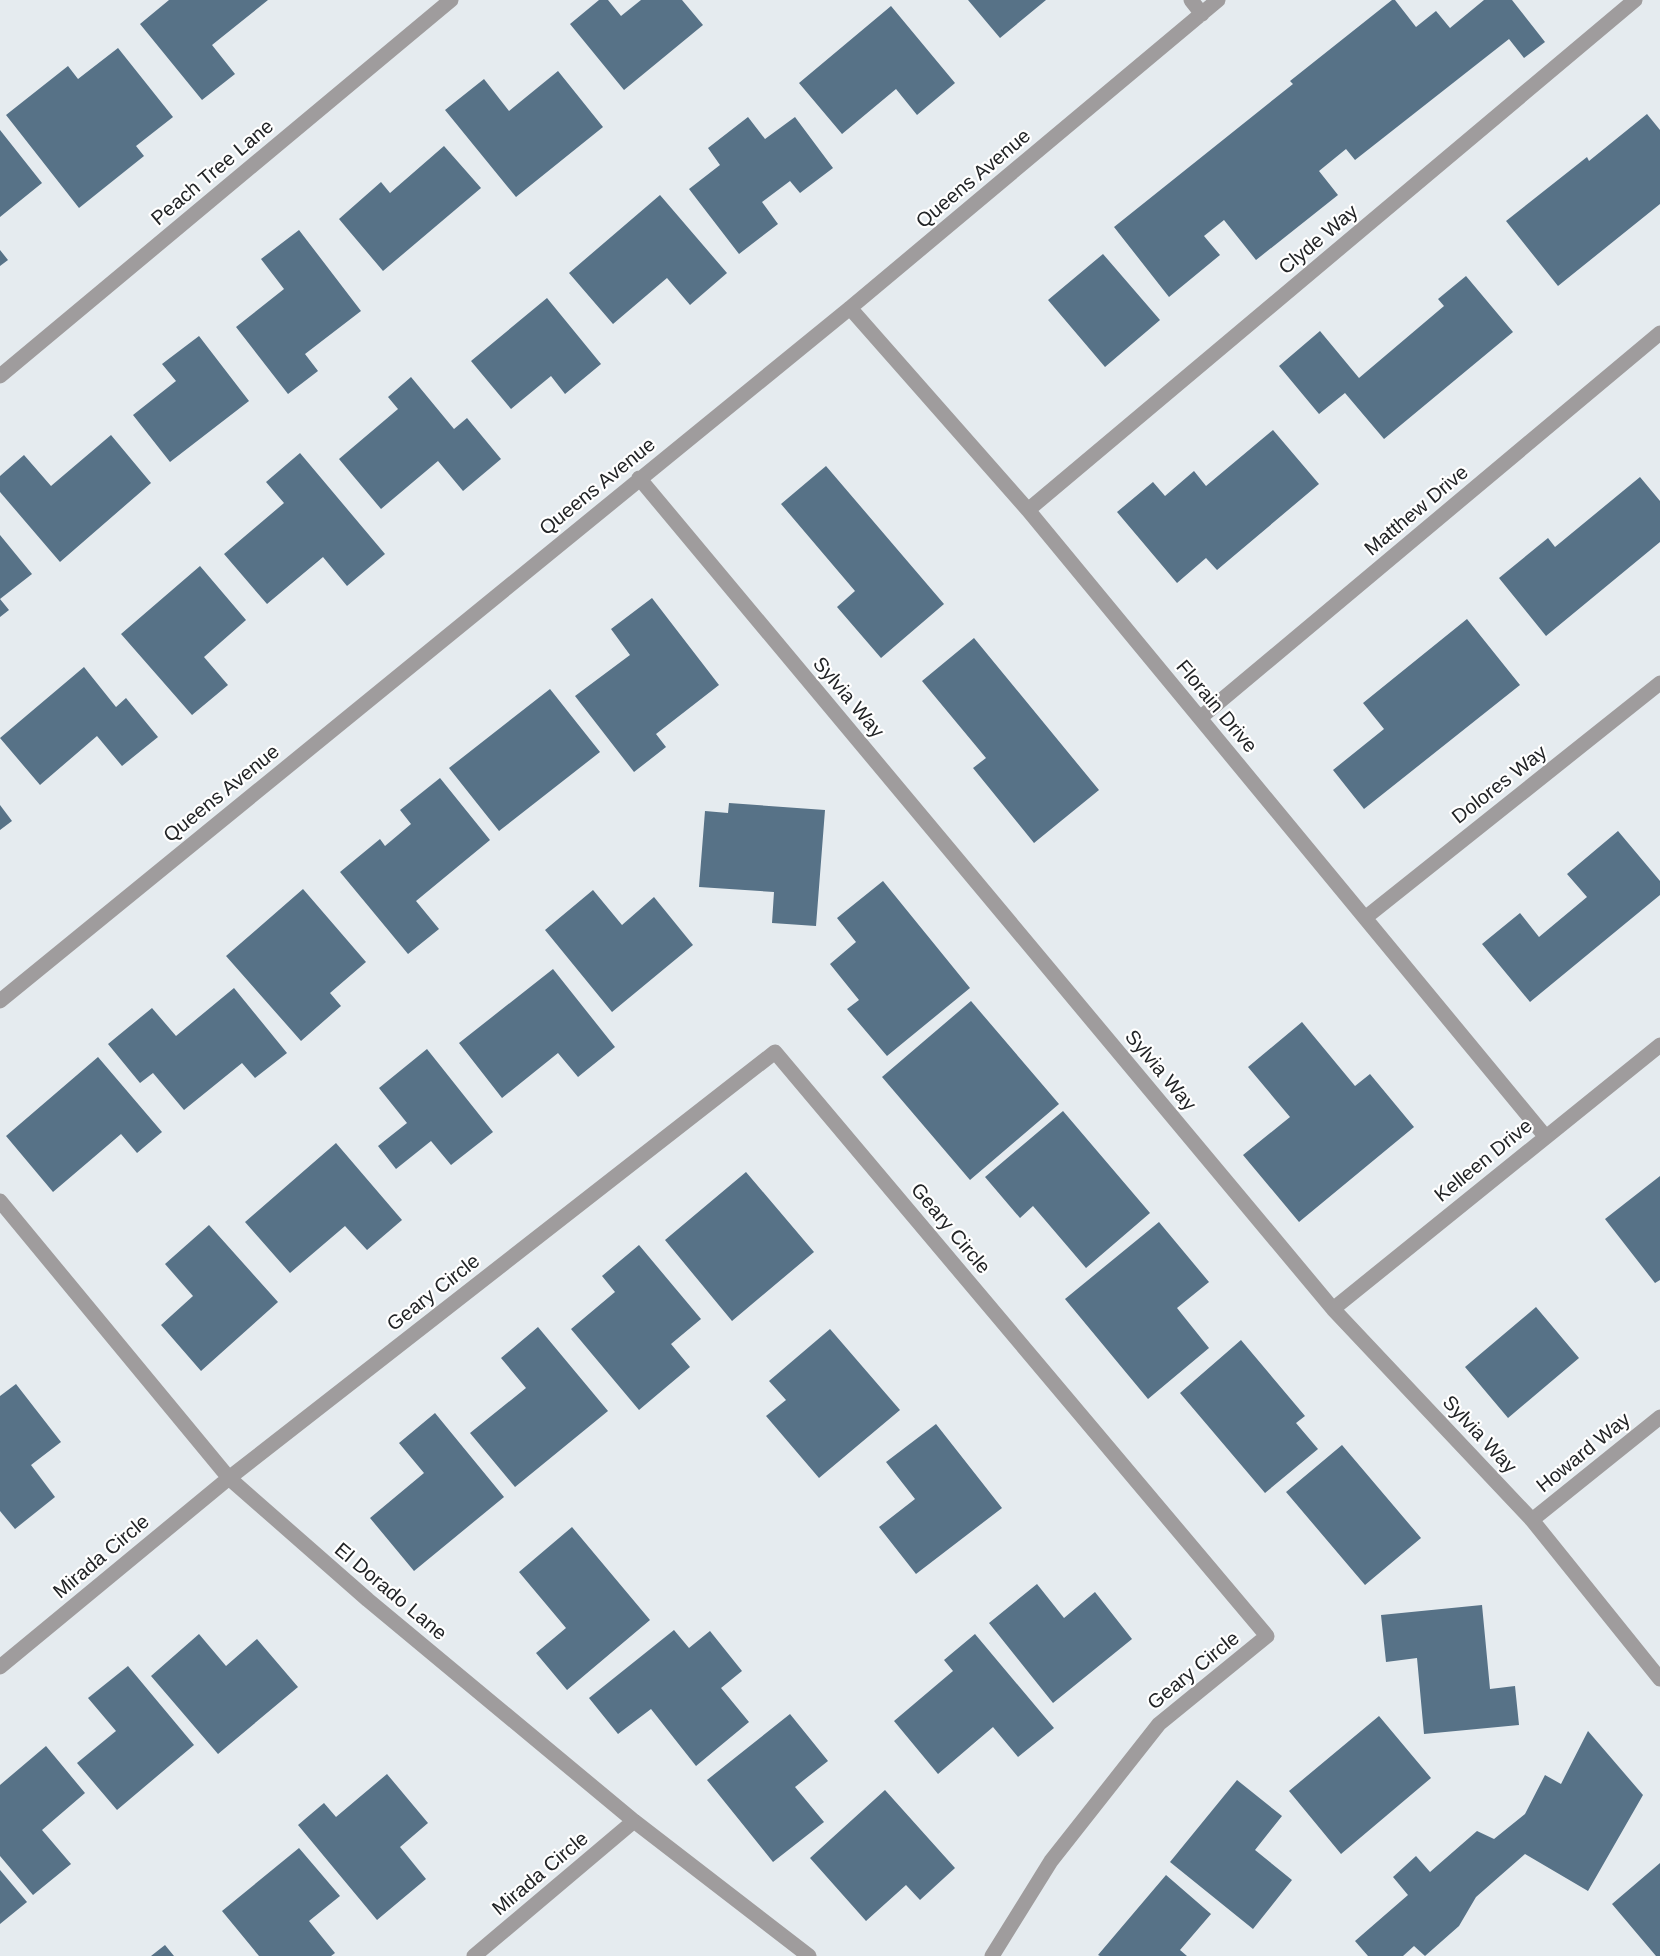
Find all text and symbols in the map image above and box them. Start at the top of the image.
street label: Peach Tree Lane [147,115,277,229]
street label: Queens Avenue [912,124,1034,232]
street label: Clyde Way [1274,200,1362,278]
street label: Queens Avenue [535,433,659,539]
street label: Matthew Drive [1360,460,1472,560]
street label: Sylvia Way [809,652,889,742]
street label: Florain Drive [1172,656,1262,756]
street label: Queens Avenue [159,740,283,846]
street label: Dolores Way [1447,740,1551,828]
street label: Sylvia Way [1121,1025,1201,1115]
street label: Kelleen Drive [1430,1114,1536,1206]
street label: Geary Circle [907,1178,995,1278]
street label: Geary Circle [382,1249,484,1335]
street label: Sylvia Way [1438,1391,1522,1477]
street label: Howard Way [1532,1408,1634,1496]
street label: Mirada Circle [49,1510,153,1602]
street label: El Dorado Lane [331,1538,451,1644]
street label: Geary Circle [1143,1626,1243,1714]
street label: Mirada Circle [488,1827,592,1919]

